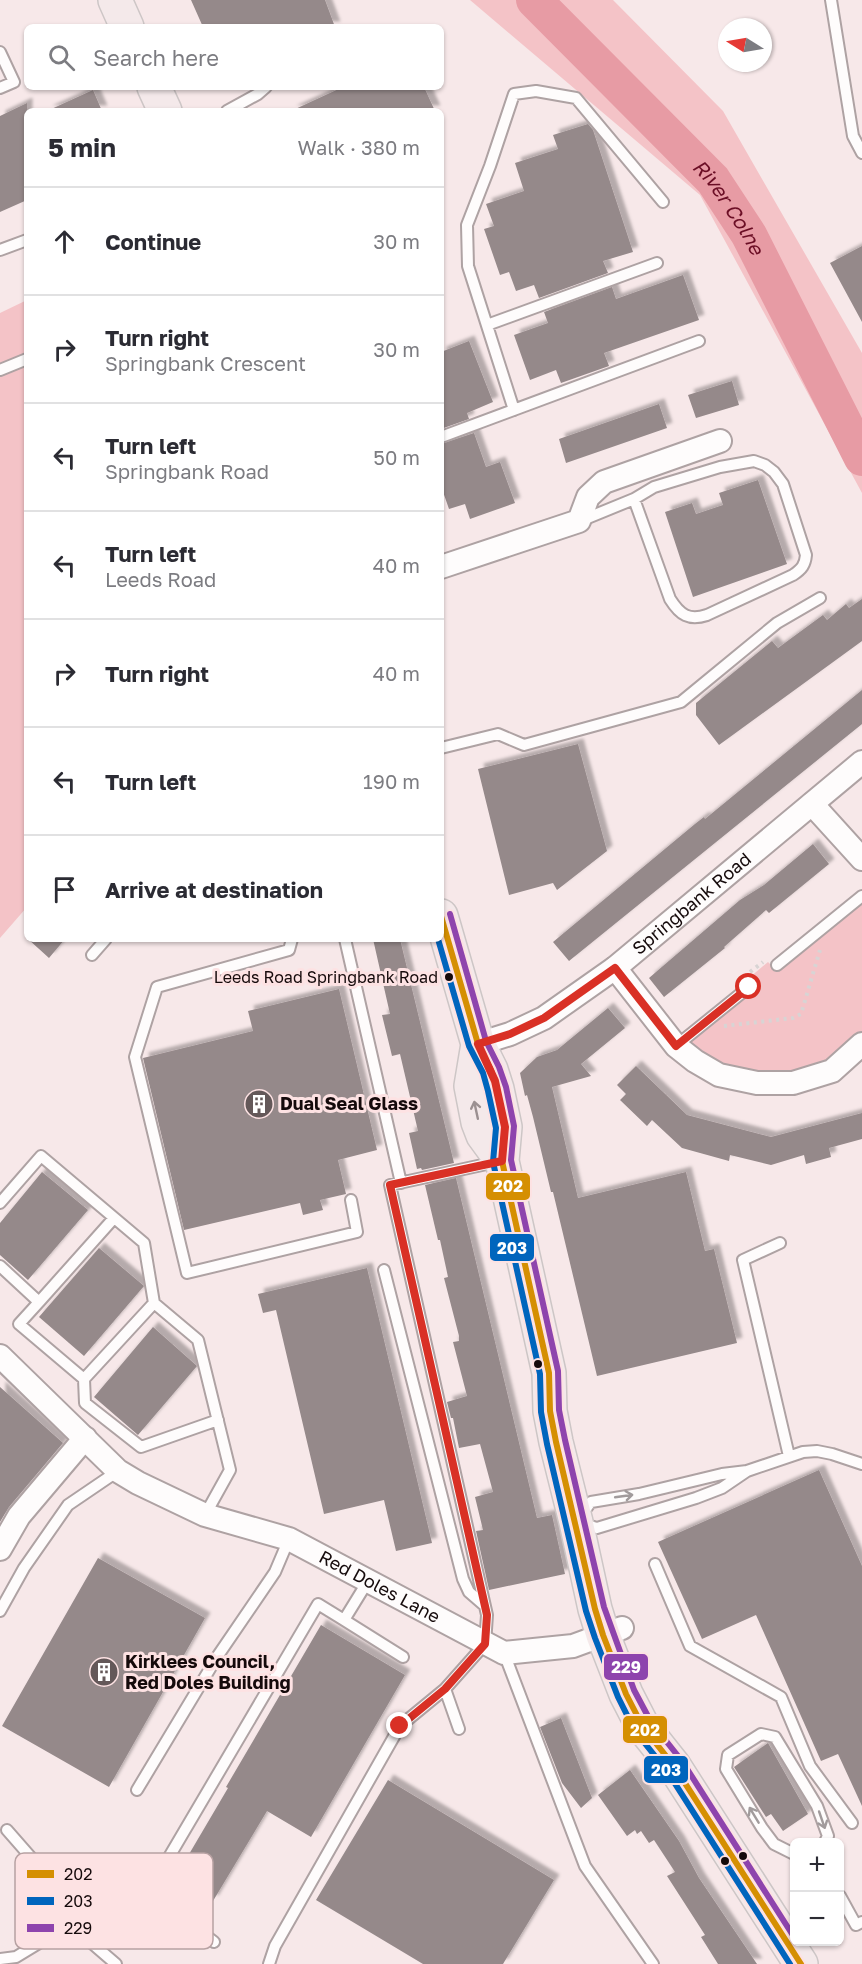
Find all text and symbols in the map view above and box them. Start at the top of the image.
north arrow [718,18,772,72]
search box [24,24,444,90]
icon: search [45,41,78,74]
text: Search here [93,44,219,71]
text: 5 min [48,132,116,163]
text: Walk · 380 m [298,135,420,159]
water label: River Colne [688,154,770,259]
icon: ahead [48,225,81,258]
text: Continue [105,228,201,255]
text: 30 m [373,229,420,253]
text: Turn right [105,324,209,351]
icon: right [48,333,81,366]
text: 30 m [373,337,420,361]
text: Springbank Crescent [105,351,306,375]
text: Turn left [105,432,196,459]
icon: left [48,441,81,474]
text: 50 m [373,445,420,469]
text: Springbank Road [105,459,269,483]
text: Turn left [105,540,196,567]
icon: left [48,549,81,582]
text: 40 m [373,553,420,577]
text: Leeds Road [105,567,216,591]
icon: right [48,657,81,690]
text: Turn right [105,660,209,687]
text: 40 m [373,661,420,685]
icon: left [48,765,81,798]
text: Turn left [105,768,196,795]
text: 190 m [363,769,420,793]
street label: Springbank Road [627,847,755,959]
icon: arrive [48,873,81,906]
text: Arrive at destination [105,876,323,903]
place label: Leeds Road Springbank Road [214,967,438,987]
marker: Leeds Road Springbank Road [443,971,455,983]
route start [735,973,761,999]
building icon: Dual Seal Glass [243,1088,275,1120]
place label: Dual Seal Glass [280,1092,418,1114]
one-way arrow [470,1100,481,1120]
line badge: 202 [485,1172,531,1201]
text: 202 [493,1176,523,1196]
line badge: 203 [489,1233,535,1262]
text: 203 [497,1238,527,1258]
unlabelled marker [532,1358,544,1370]
one-way arrow [614,1491,634,1502]
street label: Red Doles Lane [316,1545,444,1627]
place label: Kirklees Council, Red Doles Building [125,1650,290,1693]
line badge: 229 [603,1653,649,1681]
building icon: Kirklees Council, Red Doles Building [88,1656,120,1688]
text: 229 [611,1657,641,1677]
route end [386,1712,412,1738]
line badge: 202 [622,1715,668,1744]
text: 202 [630,1720,660,1740]
line badge: 203 [643,1755,689,1784]
text: 203 [651,1760,681,1780]
one-way arrow [747,1807,759,1824]
one-way arrow [818,1810,829,1829]
map controls [790,1838,844,1946]
button: + [790,1838,844,1892]
unlabelled marker [737,1850,749,1862]
legend [15,1853,213,1949]
unlabelled marker [719,1855,731,1867]
text: 202 [64,1864,92,1884]
text: 203 [64,1891,93,1911]
button: − [790,1892,844,1946]
text: 229 [64,1918,92,1938]

